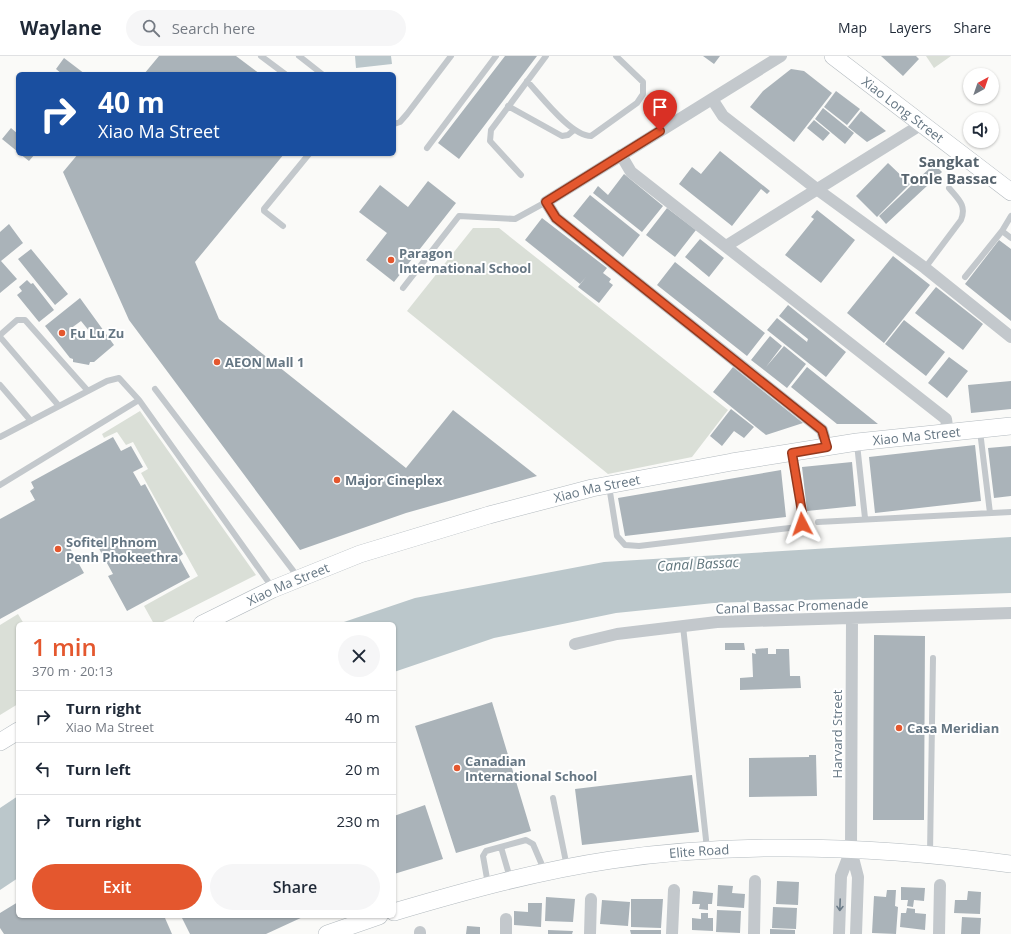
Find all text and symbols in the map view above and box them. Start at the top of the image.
search box [126,10,406,46]
text: Waylane [20,15,102,41]
icon: search [140,17,162,39]
text: Search here [172,18,255,38]
text: Map [838,18,867,37]
text: Layers [889,18,931,37]
text: Share [953,18,991,37]
north arrow [963,68,999,104]
map controls [963,68,999,148]
street label: Xiao Long Street [858,72,948,147]
text: 40 m [98,83,165,121]
icon: right [32,88,84,140]
pin [643,90,677,131]
icon: arrive [649,96,671,118]
button: sound [963,112,999,148]
text: Xiao Ma Street [98,119,220,143]
district label: Sangkat Tonle Bassac [901,151,997,188]
place label: Paragon International School [399,244,531,277]
marker: Paragon International School [386,255,396,265]
place label: Fu Lu Zu [70,324,124,342]
marker: Fu Lu Zu [57,328,67,338]
place label: AEON Mall 1 [225,353,304,371]
marker: AEON Mall 1 [212,357,222,367]
street label: Xiao Ma Street [872,422,962,449]
street label: Xiao Ma Street [552,470,642,507]
place label: Major Cineplex [345,471,443,489]
marker: Major Cineplex [332,475,342,485]
position arrow [781,503,823,545]
place label: Sofitel Phnom Penh Phokeethra [66,533,178,566]
marker: Sofitel Phnom Penh Phokeethra [53,544,63,554]
water label: Canal Bassac [657,552,740,575]
street label: Xiao Ma Street [244,558,332,610]
street label: Canal Bassac Promenade [715,594,869,618]
text: 1 min [32,630,97,663]
button: close [338,635,380,677]
text: 370 m · 20:13 [32,662,113,680]
street label: Harvard Street [828,689,846,778]
text: Turn right [66,698,141,718]
icon: right [32,706,54,728]
text: 40 m [345,707,380,727]
text: Xiao Ma Street [66,718,154,736]
place label: Casa Meridian [907,719,999,737]
marker: Casa Meridian [894,723,904,733]
place label: Canadian International School [465,752,597,785]
icon: left [32,758,54,780]
text: Turn left [66,759,131,779]
text: 20 m [345,759,380,779]
marker: Canadian International School [452,763,462,773]
icon: right [32,810,54,832]
text: Turn right [66,811,141,831]
text: 230 m [336,811,380,831]
street label: Elite Road [668,840,730,862]
button: Exit [32,864,202,910]
button: Share [210,864,380,910]
one-way arrow [836,898,844,911]

